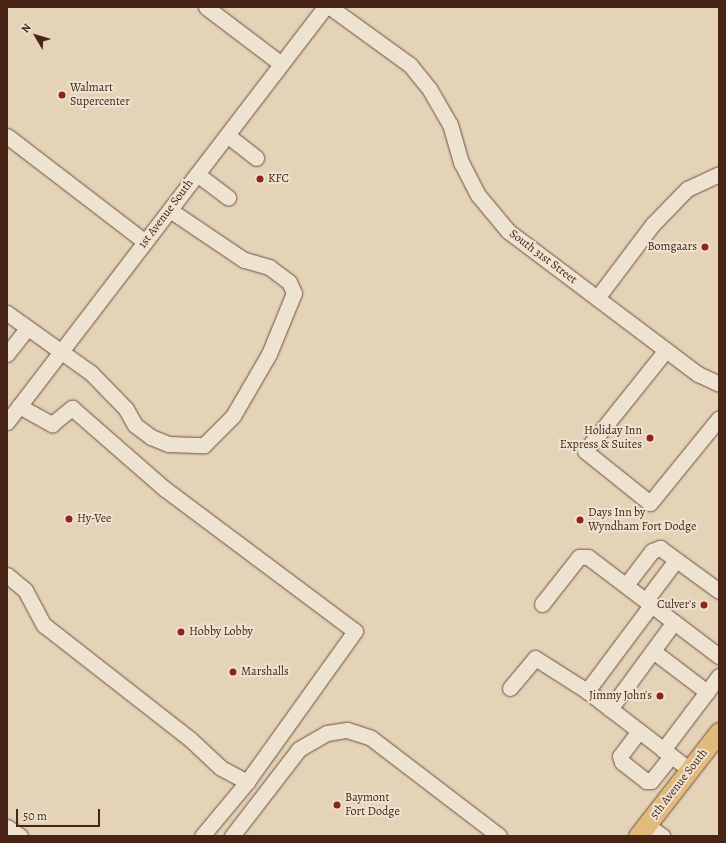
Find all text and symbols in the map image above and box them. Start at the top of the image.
north arrow [16,16,56,56]
text: N [18,21,35,36]
place label: Walmart Supercenter [70,81,130,109]
marker: Walmart Supercenter [57,90,67,100]
place label: KFC [268,172,289,186]
marker: KFC [255,174,265,184]
street label: 1st Avenue South [135,177,197,251]
street label: South 31st Street [506,227,580,287]
place label: Bomgaars [648,240,697,254]
marker: Bomgaars [700,242,710,252]
place label: Holiday Inn Express & Suites [560,424,642,452]
marker: Holiday Inn Express & Suites [645,433,655,443]
place label: Days Inn by Wyndham Fort Dodge [588,506,696,534]
place label: Hy-Vee [77,512,111,526]
marker: Hy-Vee [64,514,74,524]
marker: Days Inn by Wyndham Fort Dodge [575,515,585,525]
place label: Culver's [657,598,696,612]
marker: Culver's [699,600,709,610]
place label: Hobby Lobby [189,625,253,639]
marker: Hobby Lobby [176,627,186,637]
place label: Marshalls [241,665,289,679]
marker: Marshalls [228,667,238,677]
place label: Jimmy John's [589,689,652,703]
marker: Jimmy John's [655,691,665,701]
street label: 5th Avenue South [647,746,711,822]
place label: Baymont Fort Dodge [345,791,400,819]
marker: Baymont Fort Dodge [332,800,342,810]
scale bar [18,801,102,827]
text: 50 m [23,808,47,824]

